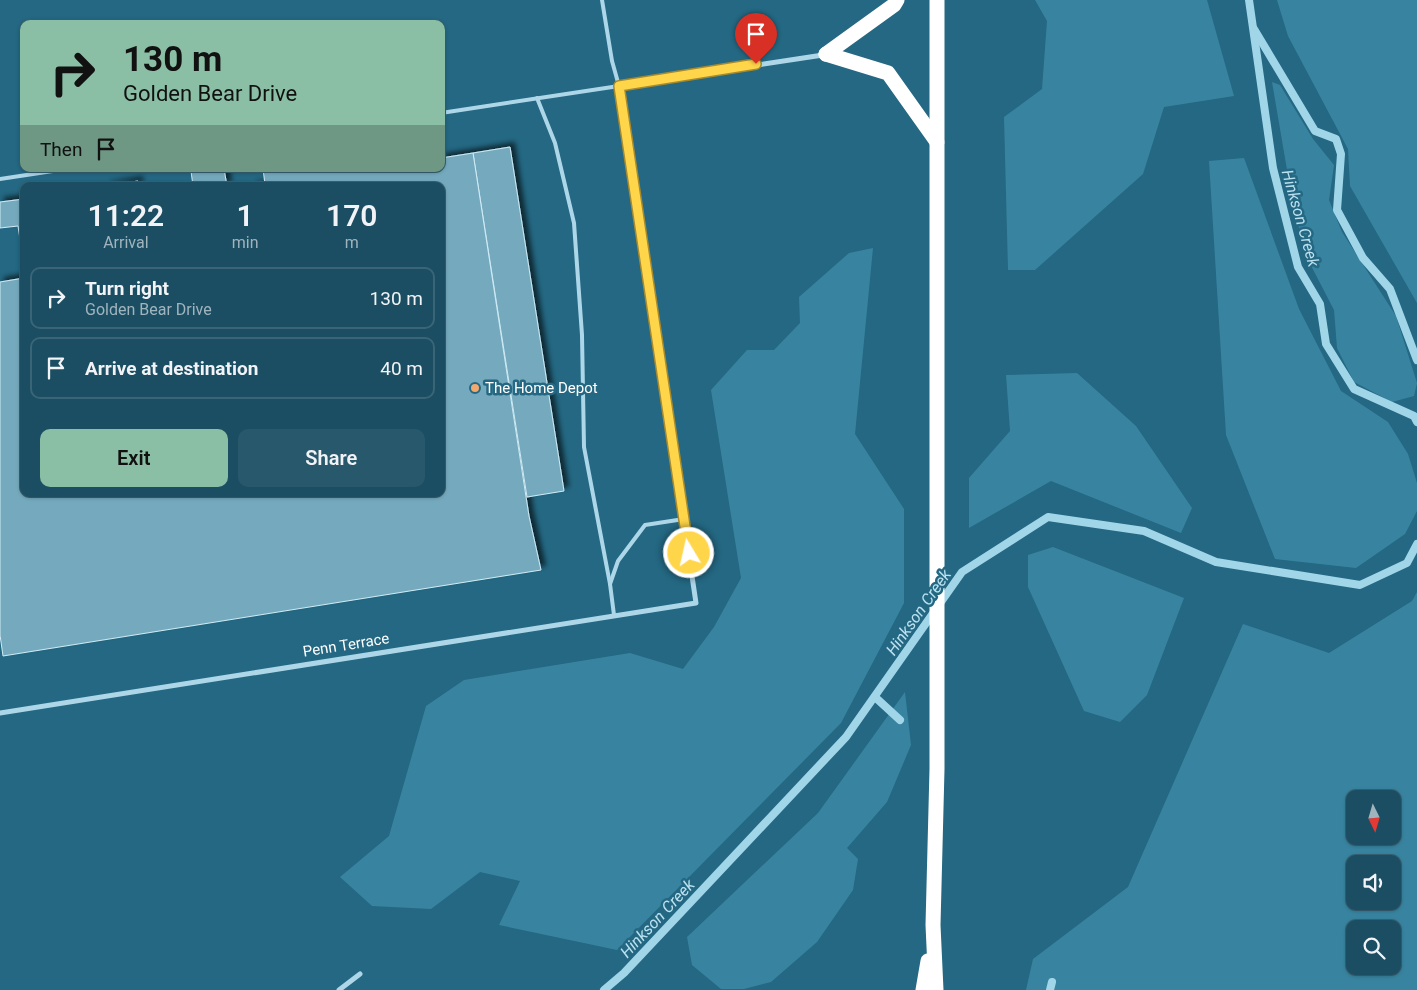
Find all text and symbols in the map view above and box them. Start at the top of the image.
pin [735,13,777,64]
icon: arrive [742,20,770,48]
text: 130 m [123,39,222,80]
icon: right [40,40,105,105]
text: Golden Bear Drive [123,81,297,106]
icon: arrive [92,135,120,163]
text: Then [40,138,82,161]
water label: Hinkson Creek [1278,167,1324,270]
text: 11:22 [88,198,164,233]
text: 1 [237,198,254,233]
text: 170 [326,198,377,233]
text: Arrival [103,233,149,252]
text: min [232,233,259,252]
text: m [345,233,359,252]
text: Turn right [85,277,169,300]
icon: right [42,284,70,312]
text: 130 m [370,287,423,310]
text: Golden Bear Drive [85,300,212,319]
icon: arrive [42,354,70,382]
text: Arrive at destination [85,357,258,380]
text: 40 m [380,357,423,380]
place label: The Home Depot [485,379,598,397]
marker: The Home Depot [469,382,481,394]
button: Exit [40,429,228,487]
button: Share [238,429,425,487]
position arrow [662,526,714,578]
water label: Hinkson Creek [882,565,956,659]
street label: Penn Terrace [301,629,391,661]
north arrow [1346,790,1401,845]
map controls [1346,790,1401,975]
button: sound [1346,855,1401,910]
water label: Hinkson Creek [616,874,699,961]
button: search [1346,920,1401,975]

